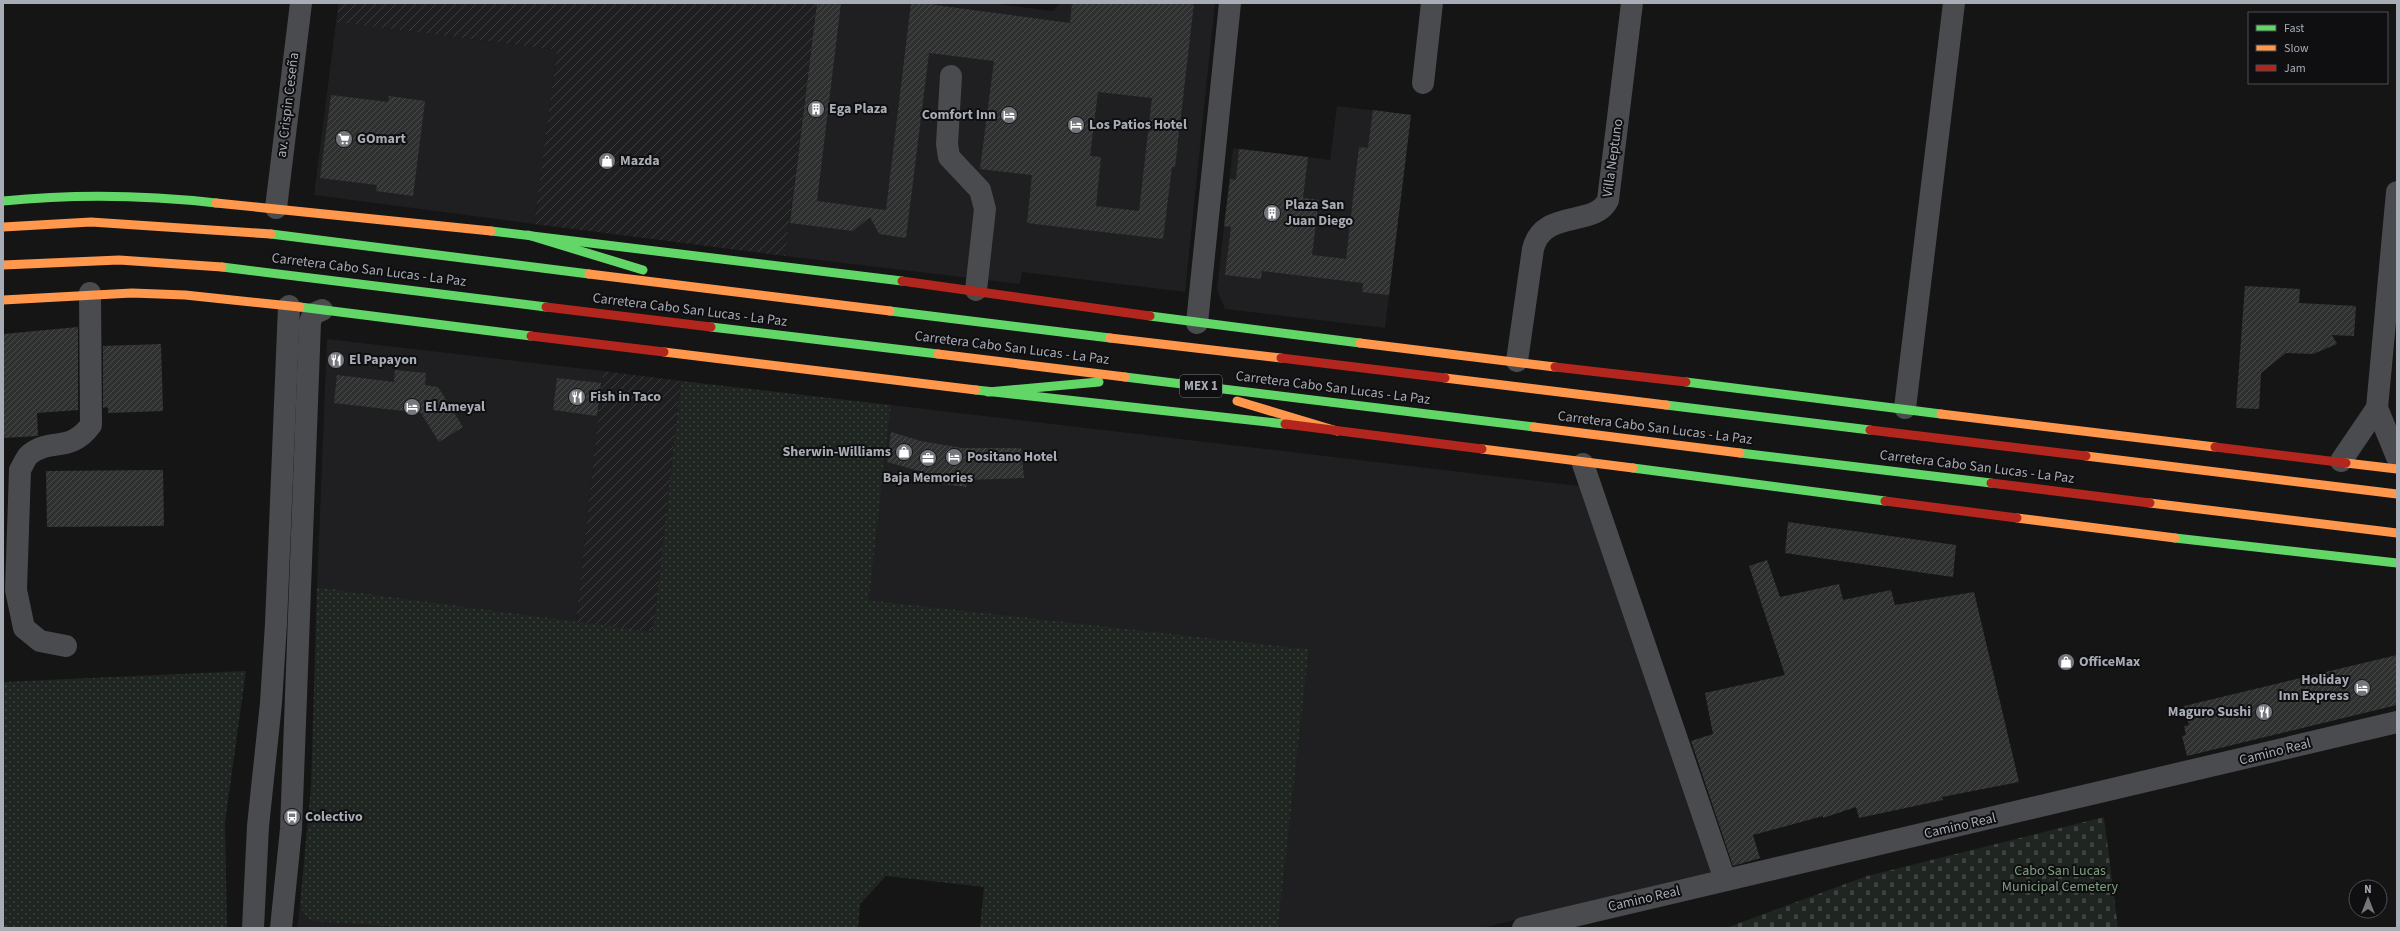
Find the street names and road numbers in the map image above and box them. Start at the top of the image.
street label: av. Crispin Ceseña [272,51,304,159]
street label: Villa Neptuno [1598,118,1628,198]
street label: Carretera Cabo San Lucas - La Paz [271,248,467,292]
street label: Carretera Cabo San Lucas - La Paz [592,288,788,332]
street label: Carretera Cabo San Lucas - La Paz [914,326,1110,370]
street label: Carretera Cabo San Lucas - La Paz [1235,366,1431,410]
road number: MEX 1 [1180,375,1222,397]
street label: Carretera Cabo San Lucas - La Paz [1557,406,1753,450]
street label: Carretera Cabo San Lucas - La Paz [1879,445,2075,489]
street label: Camino Real [2237,733,2313,771]
street label: Camino Real [1922,808,1998,844]
street label: Camino Real [1606,881,1682,917]

